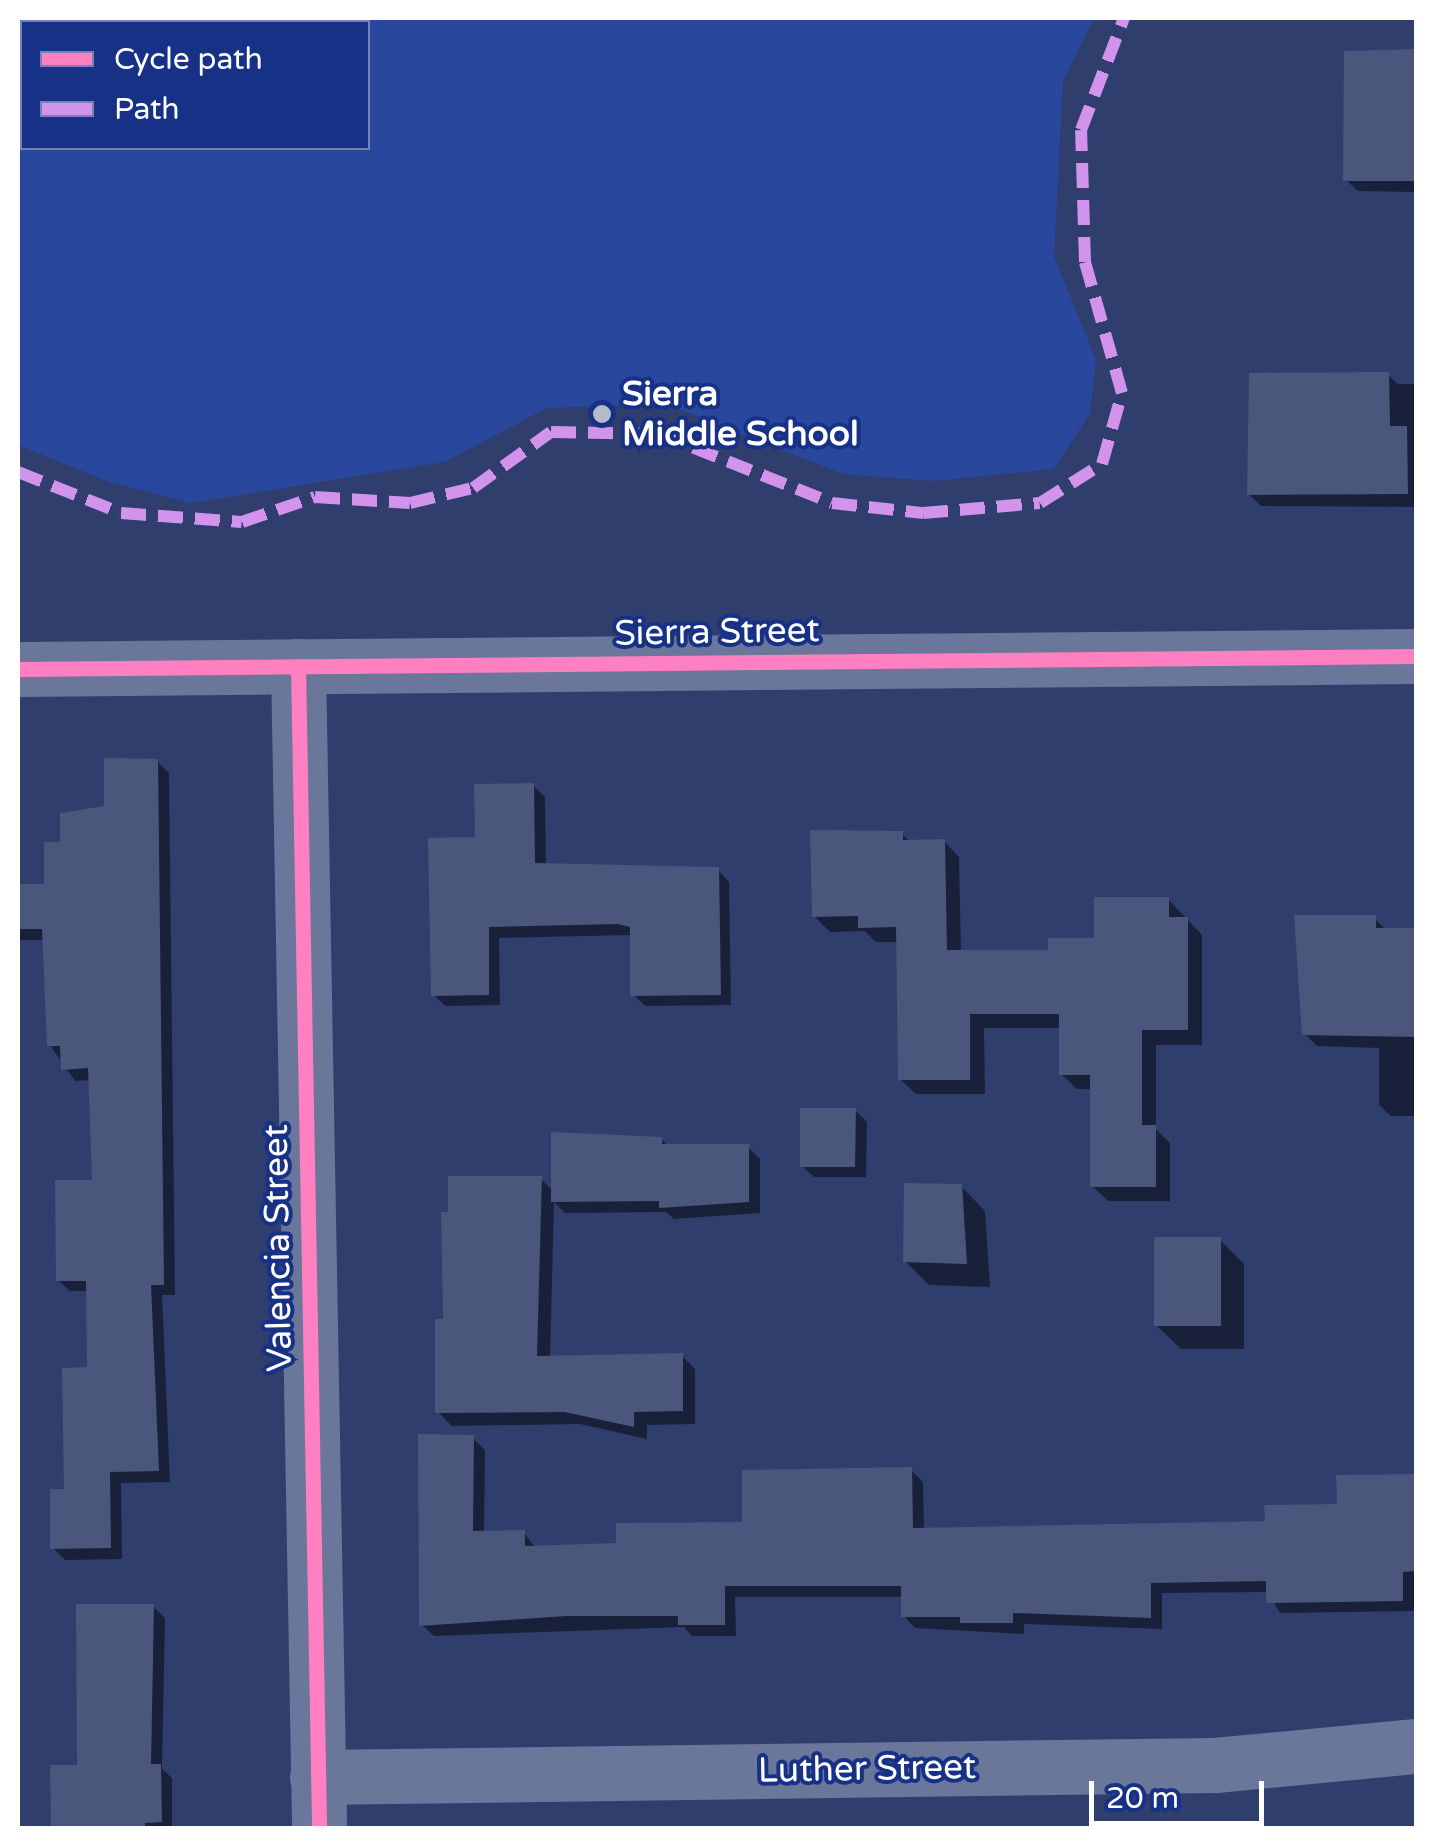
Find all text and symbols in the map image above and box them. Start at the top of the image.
legend [20,20,370,150]
text: Cycle path [114,41,263,78]
text: Path [114,91,180,128]
place label: Sierra Middle School [622,373,859,455]
marker: Sierra Middle School [591,403,613,425]
street label: Sierra Street [614,609,820,655]
street label: Valencia Street [255,1124,301,1372]
street label: Luther Street [757,1746,977,1792]
scale bar [1094,1761,1269,1823]
text: 20 m [1106,1780,1179,1817]

